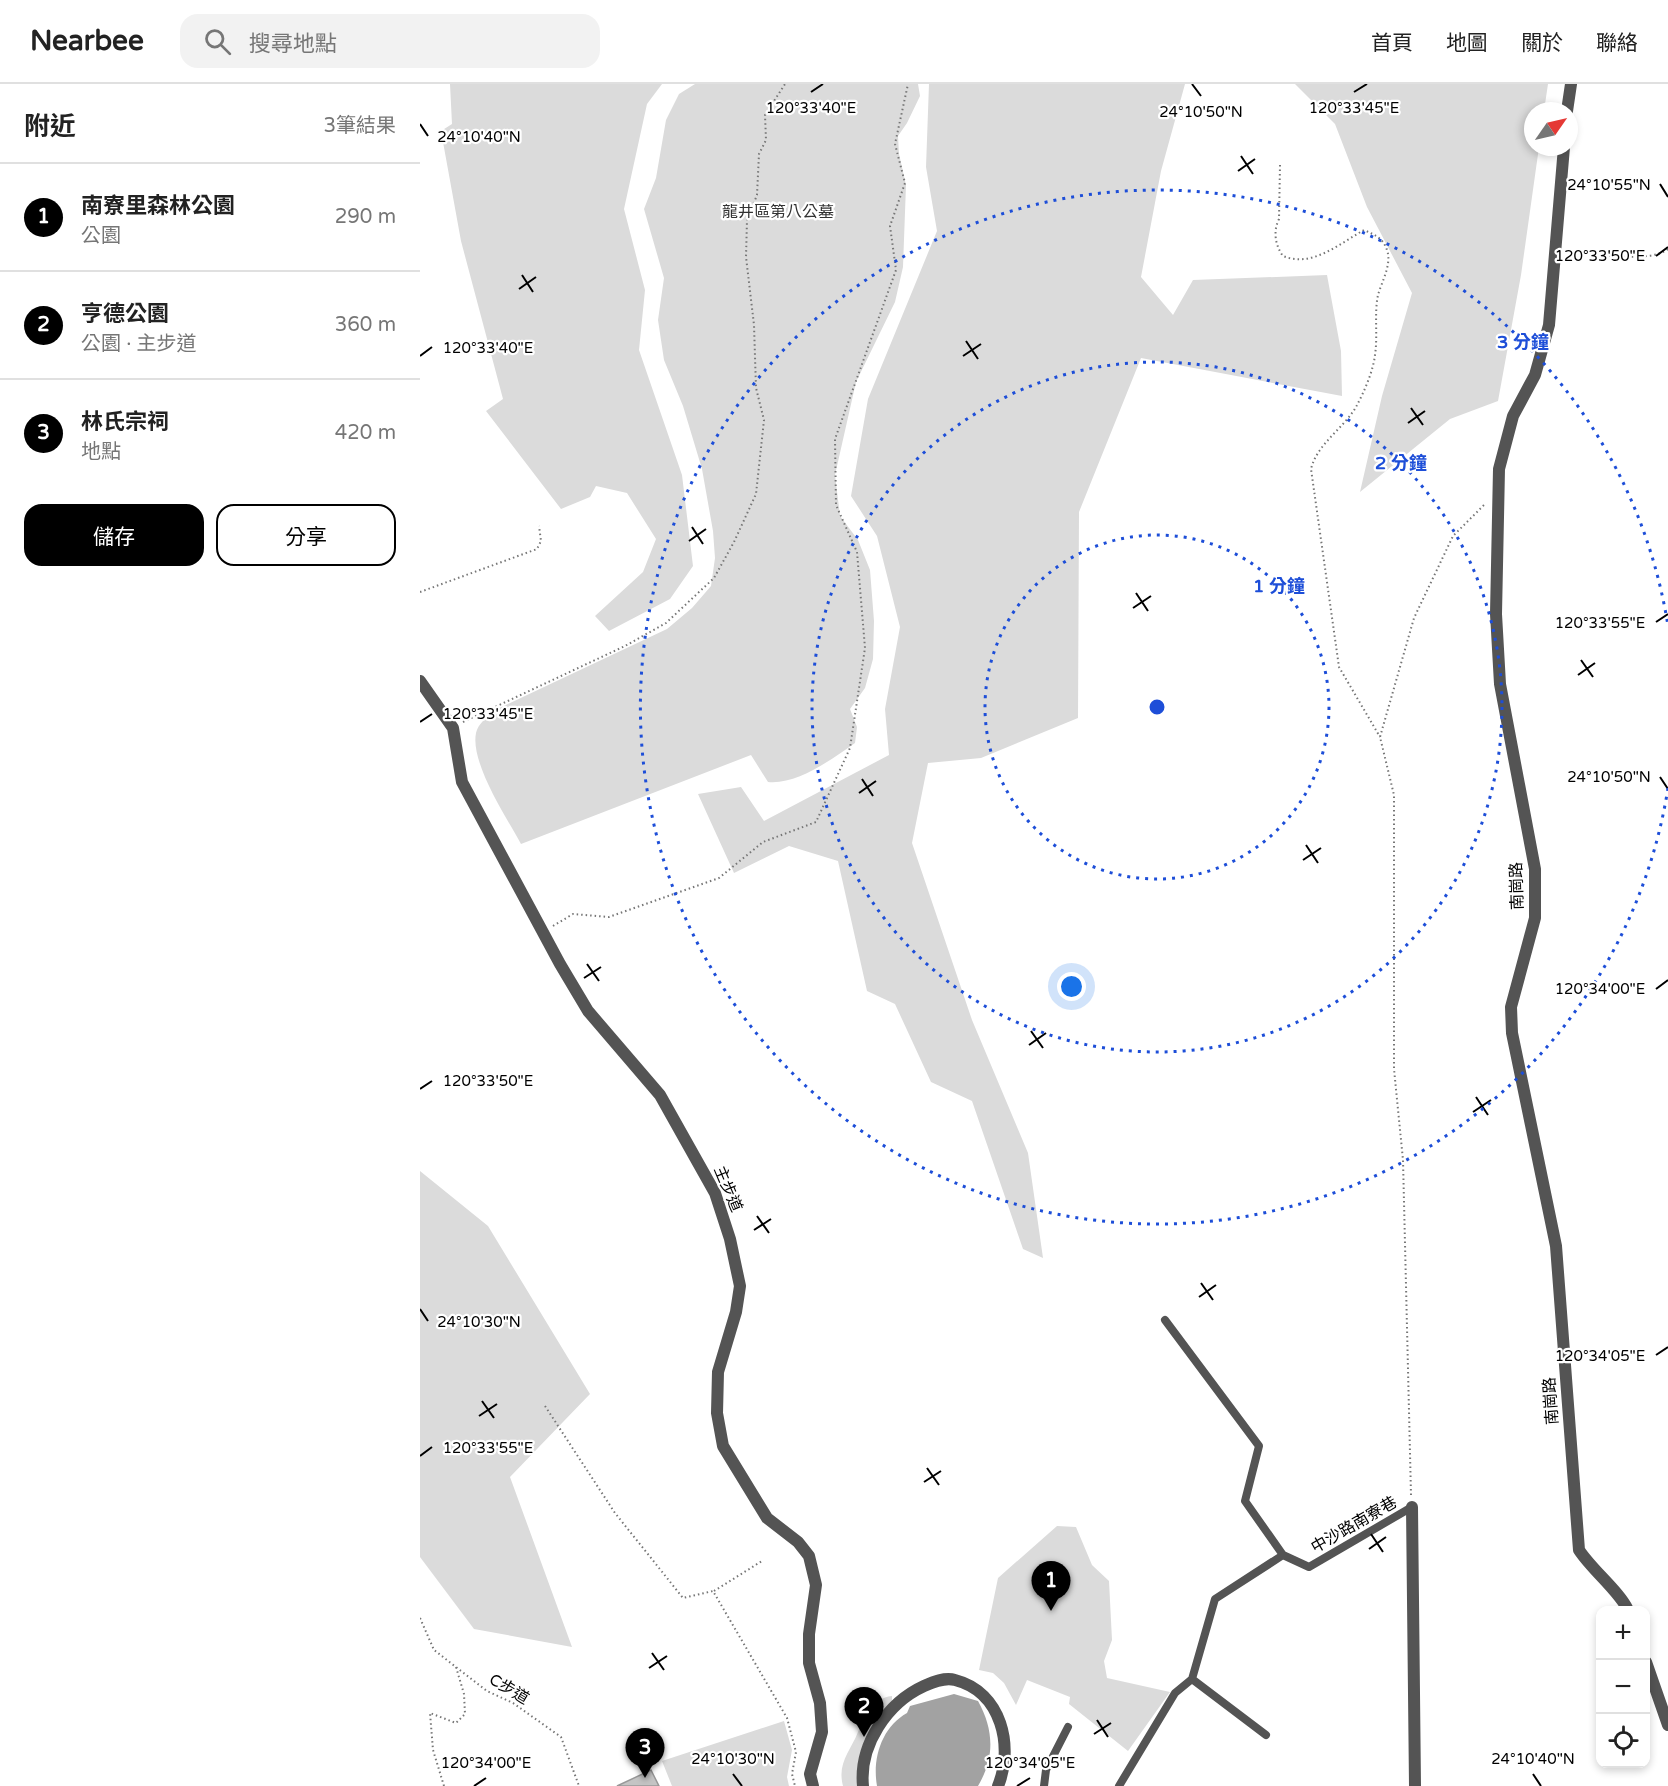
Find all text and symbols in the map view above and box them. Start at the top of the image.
search box [180,14,600,68]
text: Nearbee [30,24,144,58]
icon: search [201,25,234,58]
text: 搜尋地點 [249,31,337,57]
text: 首頁 [1371,31,1413,56]
text: 地圖 [1446,31,1488,56]
text: 關於 [1521,31,1563,56]
text: 聯絡 [1596,31,1638,56]
text: 120°33'40"E [766,99,856,117]
text: 120°33'45"E [1309,99,1399,117]
north arrow [1524,102,1578,156]
text: 24°10'50"N [1159,103,1243,121]
text: 附近 [24,111,76,142]
text: 3筆結果 [323,114,396,138]
text: 24°10'40"N [437,128,521,146]
text: 24°10'55"N [1567,176,1651,194]
text: 南寮里森林公園 [81,193,235,219]
park label: 龍井區第八公墓 [722,202,834,222]
text: 1 [37,205,50,229]
text: 290 m [335,205,396,229]
text: 公園 [81,224,121,248]
text: 120°33'50"E [1555,247,1645,265]
text: 亨德公園 [81,301,169,327]
text: 2 [37,313,50,337]
text: 360 m [335,313,396,337]
text: 3 分鐘 [1497,331,1549,353]
text: 公園 · 主步道 [81,332,197,356]
text: 120°33'40"E [443,339,533,357]
text: 林氏宗祠 [81,409,169,435]
text: 3 [37,421,50,445]
text: 420 m [335,421,396,445]
text: 地點 [81,440,121,464]
text: 2 分鐘 [1375,452,1427,474]
button: 儲存 [24,504,204,566]
button: 分享 [216,504,396,566]
text: 1 分鐘 [1253,575,1305,597]
text: 120°33'55"E [1555,614,1645,632]
centre of rings [1147,697,1167,717]
text: 120°33'45"E [443,705,533,723]
text: 24°10'50"N [1567,768,1651,786]
street label: 南崗路 [1506,862,1528,910]
your location [1057,972,1086,1001]
text: 120°34'00"E [1555,980,1645,998]
text: 120°33'50"E [443,1072,533,1090]
street label: 主步道 [709,1163,747,1215]
text: 24°10'30"N [437,1313,521,1331]
text: 120°34'05"E [1555,1347,1645,1365]
street label: 南崗路 [1539,1376,1563,1426]
text: 120°33'55"E [443,1439,533,1457]
street label: 中沙路南寮巷 [1307,1492,1401,1558]
pin: 1 [1032,1562,1070,1611]
map controls [1596,1606,1650,1768]
button: + [1596,1606,1650,1660]
button: − [1596,1660,1650,1714]
street label: C步道 [485,1669,533,1709]
pin: 2 [844,1688,884,1737]
button: locate [1596,1714,1650,1768]
pin: 3 [626,1728,664,1778]
text: 24°10'30"N [691,1750,775,1768]
text: 24°10'40"N [1491,1750,1575,1768]
text: 120°34'00"E [441,1754,531,1772]
text: 120°34'05"E [985,1754,1075,1772]

